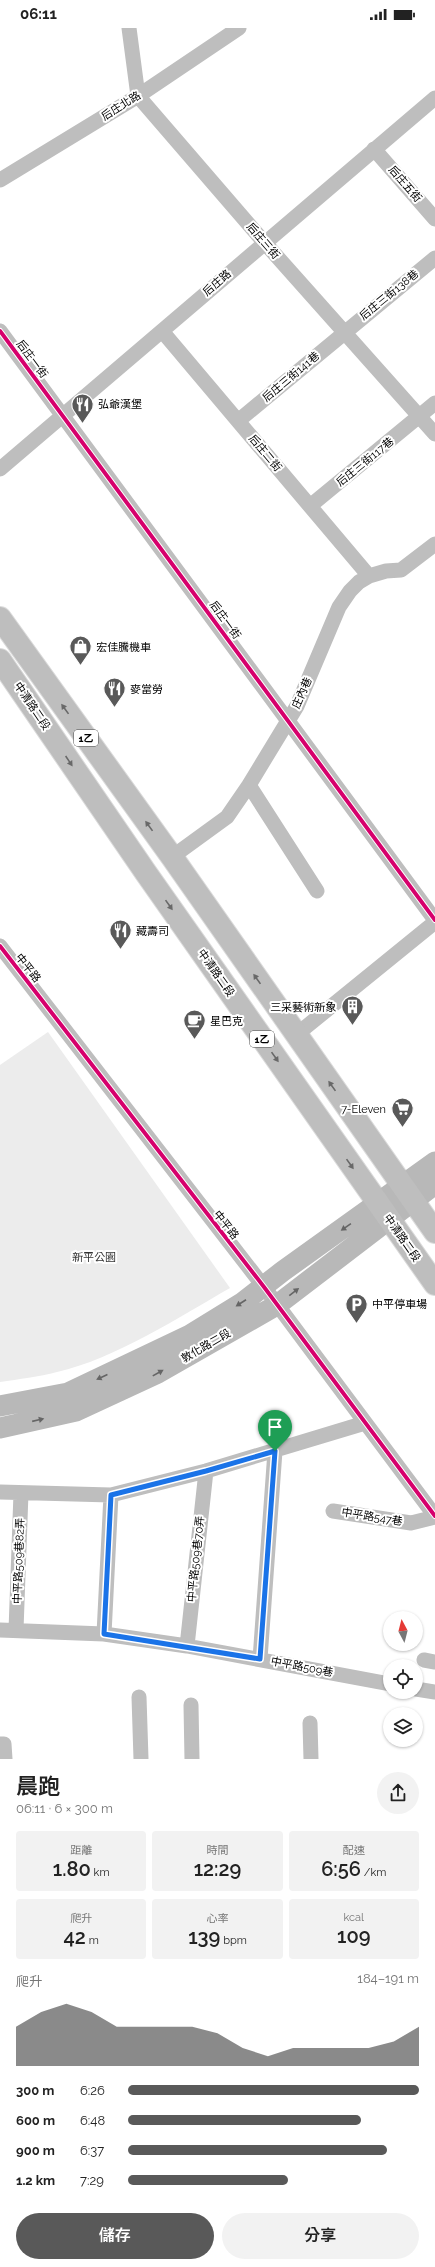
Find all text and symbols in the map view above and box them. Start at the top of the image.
text: 06:11 [20,5,57,23]
street label: 后庄北路 [99,89,143,123]
street label: 后庄五街 [386,163,424,205]
street label: 后庄三街 [244,220,282,262]
street label: 后庄路 [200,267,234,299]
street label: 后庄三街138巷 [357,267,421,323]
street label: 后庄一街 [14,338,50,380]
street label: 后庄三街141巷 [260,349,322,405]
restaurant icon: 弘爺漢堡 [70,391,96,424]
place label: 弘爺漢堡 [98,398,142,411]
street label: 后庄二街 [246,432,284,474]
street label: 后庄三街117巷 [334,435,396,489]
street label: 后庄一街 [207,598,243,642]
shop icon: 宏佳騰機車 [67,634,93,667]
place label: 宏佳騰機車 [96,641,151,654]
street label: 庄內巷 [289,675,315,711]
restaurant icon: 麥當勞 [102,676,128,709]
street label: 中清路二段 [11,680,53,732]
place label: 麥當勞 [130,683,163,696]
one-way arrow [61,703,70,714]
road number: 1乙 [74,730,98,746]
one-way arrow [65,756,73,767]
one-way arrow [145,820,154,831]
one-way arrow [165,900,173,910]
restaurant icon: 藏壽司 [108,918,134,951]
place label: 藏壽司 [136,925,169,938]
street label: 中清路二段 [195,947,237,999]
street label: 中平路 [13,951,43,985]
one-way arrow [253,974,261,984]
building icon: 三采藝術新象 [339,994,365,1027]
place label: 三采藝術新象 [270,1001,336,1014]
cafe icon: 星巴克 [182,1008,208,1041]
place label: 星巴克 [210,1015,243,1028]
road number: 1乙 [250,1031,274,1047]
one-way arrow [271,1052,279,1063]
one-way arrow [328,1080,336,1091]
supermarket icon: 7-Eleven [389,1096,415,1129]
place label: 7-Eleven [341,1103,386,1116]
one-way arrow [346,1159,354,1169]
street label: 中平路 [211,1208,241,1242]
street label: 中清路二段 [381,1212,423,1264]
one-way arrow [341,1223,352,1231]
park label: 新平公園 [72,1251,116,1264]
one-way arrow [288,1287,299,1296]
parking icon: 中平停車場 [343,1291,369,1324]
place label: 中平停車場 [372,1298,427,1311]
one-way arrow [236,1299,247,1307]
street label: 敦化路二段 [179,1327,233,1365]
one-way arrow [153,1369,164,1376]
one-way arrow [96,1374,108,1380]
pin [258,1410,292,1451]
one-way arrow [32,1416,44,1422]
icon: arrive [264,1416,286,1438]
street label: 中平路547巷 [340,1506,404,1528]
street label: 中平路509巷70弄 [185,1515,207,1603]
street label: 中平路509巷82弄 [11,1518,27,1604]
north arrow [383,1611,423,1651]
map controls [383,1611,423,1747]
street label: 中平路509巷 [270,1655,334,1679]
button: locate [383,1659,423,1699]
button: layers [383,1707,423,1747]
button: share [377,1772,419,1814]
text: 晨跑 [16,1773,60,1799]
text: 06:11 · 6 × 300 m [16,1801,113,1816]
text: 距離 [70,1844,92,1857]
text: 時間 [206,1844,228,1857]
text: 配速 [343,1844,365,1857]
text: 1.80 [53,1857,91,1881]
text: 12:29 [194,1857,241,1881]
text: 6:56 [321,1857,361,1881]
text: km [91,1866,110,1879]
text: /km [361,1866,386,1879]
text: kcal [344,1911,364,1924]
text: 爬升 [70,1912,92,1925]
text: 心率 [206,1912,228,1925]
text: 109 [337,1924,371,1948]
text: 42 [64,1925,86,1949]
text: 139 [188,1925,220,1949]
text: m [86,1934,99,1947]
text: bpm [220,1934,247,1947]
text: 184–191 m [357,1971,419,1986]
text: 爬升 [16,1974,42,1989]
text: 300 m [16,2083,54,2098]
text: 6:26 [80,2083,105,2098]
text: 600 m [16,2113,55,2128]
text: 6:48 [80,2113,105,2128]
text: 900 m [16,2143,55,2158]
text: 6:37 [80,2143,104,2158]
text: 1.2 km [16,2173,55,2188]
text: 7:29 [80,2173,104,2188]
button: 儲存 [16,2213,214,2259]
button: 分享 [222,2213,419,2259]

